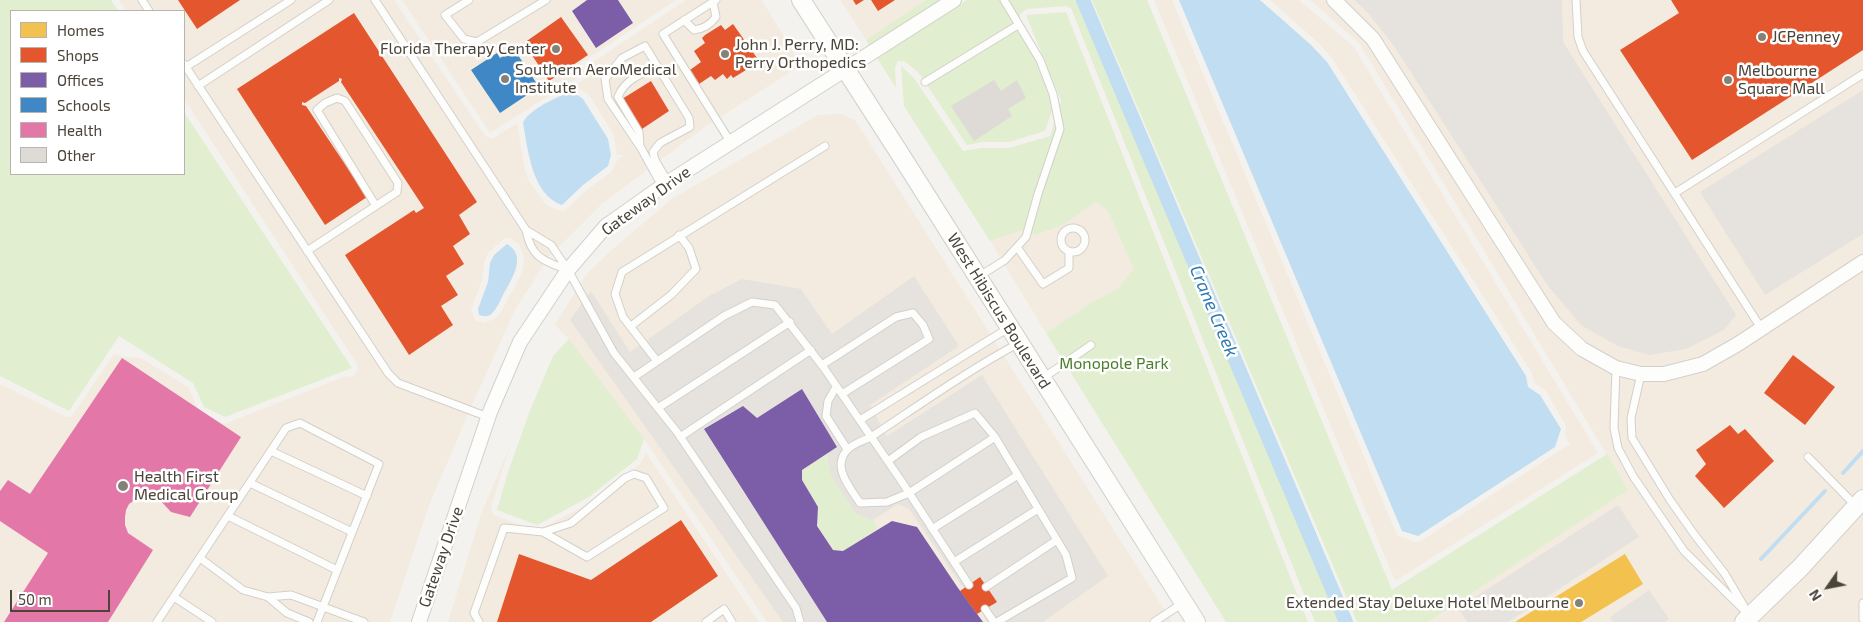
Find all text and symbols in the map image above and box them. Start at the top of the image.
legend [10,10,185,175]
text: Homes [57,21,104,39]
place label: JCPenney [1772,27,1840,47]
marker: JCPenney [1756,31,1768,43]
place label: John J. Perry, MD: Perry Orthopedics [735,35,866,73]
place label: Florida Therapy Center [380,39,546,59]
marker: Florida Therapy Center [550,43,562,55]
text: Shops [57,46,99,64]
marker: John J. Perry, MD: Perry Orthopedics [719,48,731,60]
place label: Southern AeroMedical Institute [515,60,676,98]
place label: Melbourne Square Mall [1738,61,1825,99]
text: Offices [57,71,104,89]
marker: Southern AeroMedical Institute [499,73,511,85]
marker: Melbourne Square Mall [1722,74,1734,86]
text: Schools [57,96,111,114]
text: Health [57,121,102,139]
text: Other [57,146,96,164]
street label: Gateway Drive [598,162,694,240]
street label: West Hibiscus Boulevard [943,230,1055,392]
water label: Crane Creek [1185,262,1243,360]
park label: Monopole Park [1059,354,1169,374]
place label: Health First Medical Group [134,467,238,505]
marker: Health First Medical Group [116,479,130,493]
street label: Gateway Drive [415,504,467,610]
north arrow [1803,562,1853,612]
scale bar [12,580,112,612]
text: N [1805,587,1825,604]
text: 50 m [18,590,52,608]
place label: Extended Stay Deluxe Hotel Melbourne [1286,593,1569,613]
marker: Extended Stay Deluxe Hotel Melbourne [1573,597,1585,609]

